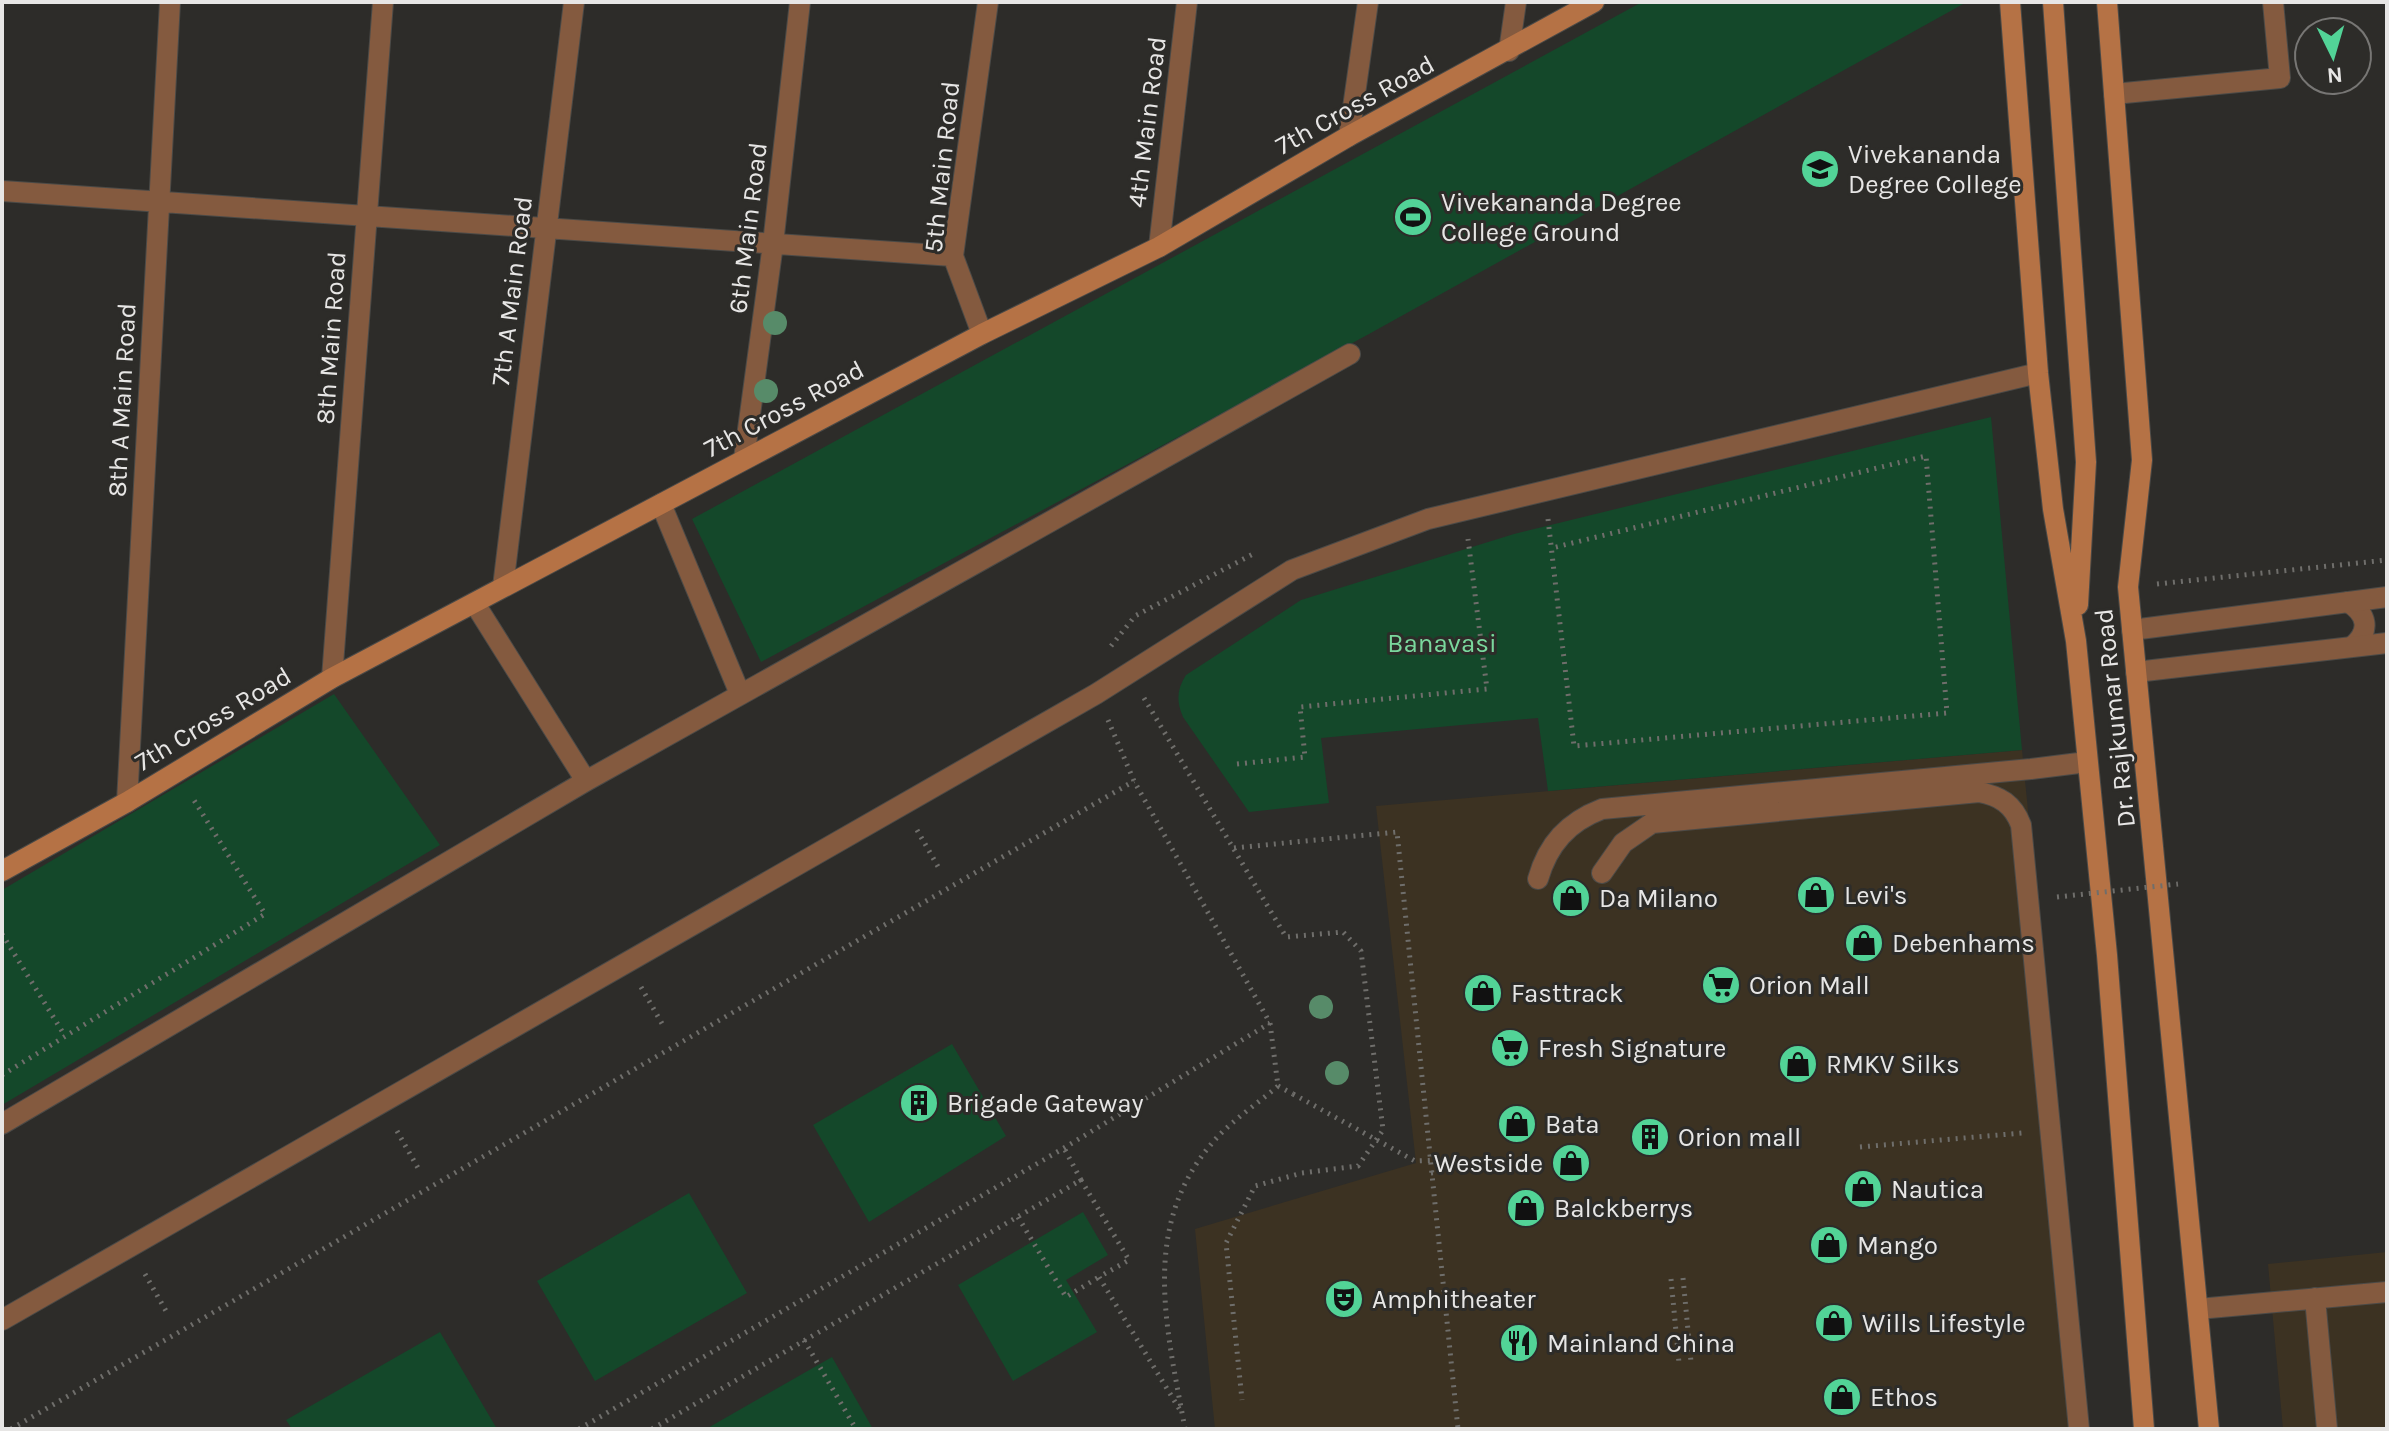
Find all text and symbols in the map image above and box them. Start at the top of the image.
north arrow [2293,16,2373,96]
street label: 4th Main Road [1121,35,1173,209]
street label: 7th Cross Road [1270,49,1440,161]
text: N [2326,61,2344,89]
street label: 5th Main Road [918,80,966,254]
place label: Vivekananda Degree College [1848,139,2022,200]
street label: 6th Main Road [722,141,774,315]
school or university icon: Vivekananda Degree College [1799,148,1841,190]
place label: Vivekananda Degree College Ground [1441,187,1682,248]
street label: 7th A Main Road [485,194,539,388]
sports icon: Vivekananda Degree College Ground [1392,196,1434,238]
street label: 8th Main Road [309,250,353,426]
street label: 8th A Main Road [101,302,143,498]
street label: 7th Cross Road [699,354,869,464]
street label: Dr. Rajkumar Road [2088,607,2142,829]
park label: Banavasi [1387,628,1497,659]
street label: 7th Cross Road [129,660,297,778]
shop icon: Levi's [1795,874,1837,916]
shop icon: Da Milano [1550,877,1592,919]
place label: Levi's [1844,880,1908,911]
place label: Da Milano [1599,883,1718,914]
shop icon: Debenhams [1843,922,1885,964]
place label: Debenhams [1892,928,2035,959]
supermarket icon: Orion Mall [1700,964,1742,1006]
place label: Orion Mall [1749,970,1870,1001]
shop icon: Fasttrack [1462,972,1504,1014]
place label: Fasttrack [1511,978,1623,1009]
supermarket icon: Fresh Signature [1489,1027,1531,1069]
place label: Fresh Signature [1538,1033,1726,1064]
shop icon: RMKV Silks [1777,1043,1819,1085]
place label: RMKV Silks [1826,1049,1960,1080]
building icon: Brigade Gateway [898,1082,940,1124]
place label: Brigade Gateway [947,1088,1144,1119]
shop icon: Bata [1496,1103,1538,1145]
place label: Bata [1545,1109,1600,1140]
building icon: Orion mall [1629,1116,1671,1158]
place label: Orion mall [1678,1122,1801,1153]
shop icon: Westside [1550,1142,1592,1184]
place label: Westside [1434,1148,1543,1179]
shop icon: Nautica [1842,1168,1884,1210]
place label: Nautica [1891,1174,1984,1205]
shop icon: Balckberrys [1505,1187,1547,1229]
place label: Balckberrys [1554,1193,1693,1224]
shop icon: Mango [1808,1224,1850,1266]
place label: Mango [1857,1230,1938,1261]
theatre icon: Amphitheater [1323,1278,1365,1320]
place label: Amphitheater [1372,1284,1536,1315]
shop icon: Wills Lifestyle [1813,1302,1855,1344]
place label: Wills Lifestyle [1862,1308,2026,1339]
restaurant icon: Mainland China [1498,1322,1540,1364]
place label: Mainland China [1547,1328,1735,1359]
shop icon: Ethos [1821,1376,1863,1418]
place label: Ethos [1870,1382,1938,1413]

